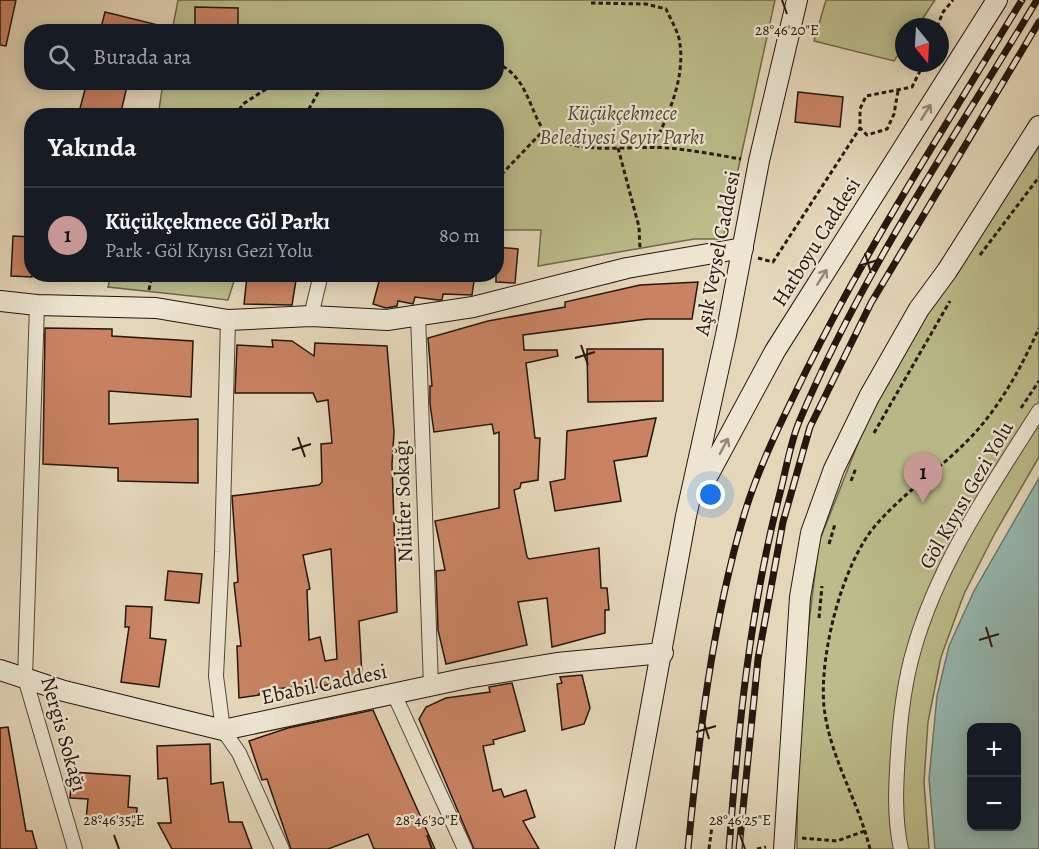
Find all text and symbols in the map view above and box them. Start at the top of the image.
north arrow [895,18,949,72]
text: 28°46'20"E [755,20,819,40]
search box [24,24,504,90]
icon: search [45,41,78,74]
text: Burada ara [93,42,192,72]
park label: Küçükçekmece Belediyesi Seyir Parkı [539,99,705,151]
one-way arrow [920,104,932,121]
text: Yakında [48,130,137,165]
street label: Aşık Veysel Caddesi [687,168,747,339]
street label: Hatboyu Caddesi [765,172,867,312]
text: Küçükçekmece Göl Parkı [105,207,330,237]
text: 1 [64,222,71,249]
text: 80 m [439,222,480,249]
text: Park · Göl Kıyısı Gezi Yolu [105,237,313,264]
one-way arrow [816,269,829,286]
street label: Göl Kıyısı Gezi Yolu [912,415,1020,574]
one-way arrow [719,437,730,455]
street label: Nilüfer Sokağı [387,439,419,563]
pin: 1 [904,454,942,503]
your location [696,480,725,509]
street label: Ebabil Caddesi [258,657,390,711]
street label: Nergis Sokağı [34,673,94,795]
map controls [967,723,1021,831]
button: + [967,723,1021,777]
button: − [967,777,1021,831]
text: 28°46'35"E [83,810,145,830]
text: 28°46'30"E [396,810,458,830]
text: 28°46'25"E [709,810,771,830]

